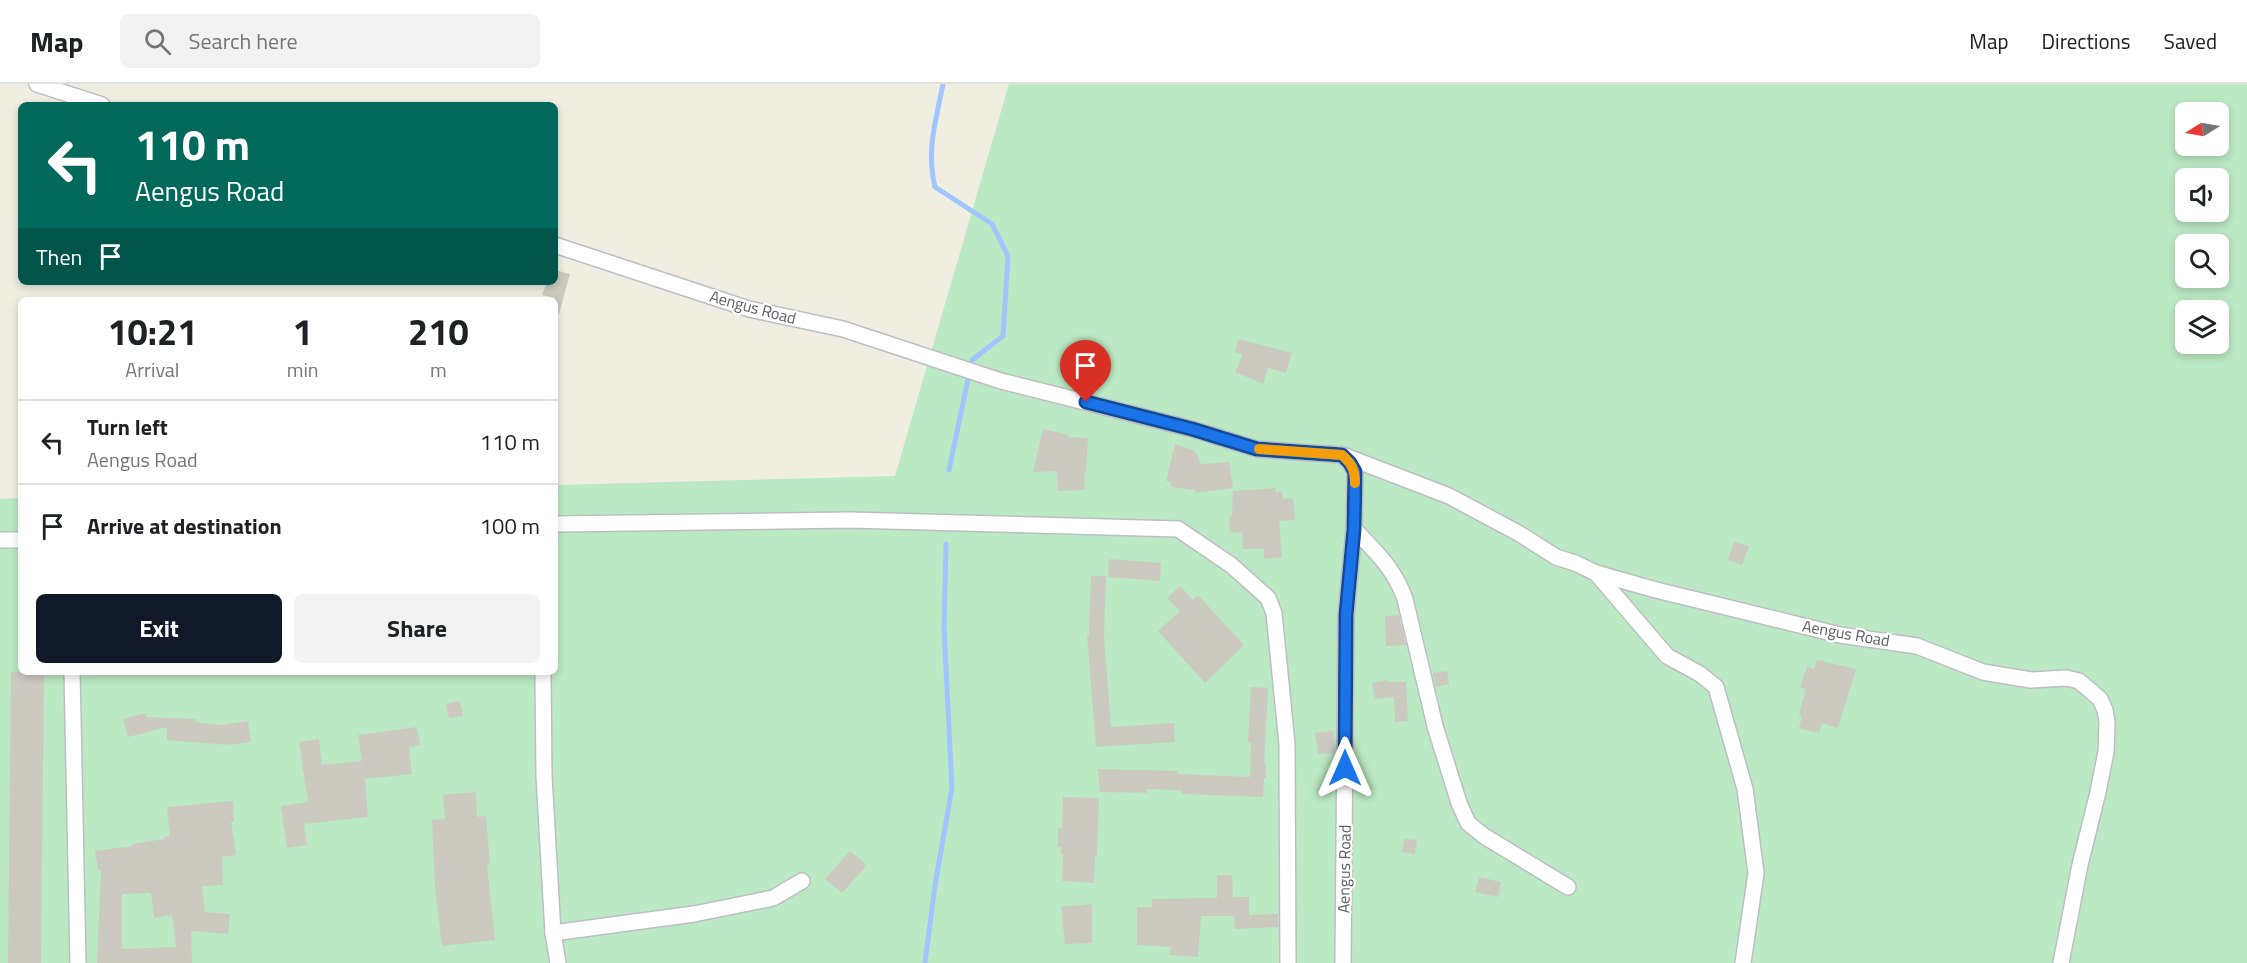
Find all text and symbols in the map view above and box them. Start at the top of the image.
search box [120,14,540,68]
text: Map [30,20,84,63]
text: Search here [189,24,298,58]
icon: search [141,25,174,58]
text: Map [1969,25,2009,57]
text: Directions [2042,25,2131,57]
text: Saved [2164,25,2217,57]
north arrow [2175,102,2229,156]
map controls [2175,102,2229,354]
text: 110 m [135,112,250,176]
icon: left [36,126,114,204]
button: sound [2175,168,2229,222]
text: Aengus Road [135,170,284,211]
button: search [2175,234,2229,288]
text: Then [36,240,82,274]
icon: arrive [94,240,127,273]
street label: Aengus Road [707,284,799,330]
button: layers [2175,300,2229,354]
text: 10:21 [107,304,197,359]
text: 1 [293,304,313,359]
text: 210 [408,304,469,359]
pin [1060,340,1111,402]
icon: arrive [1069,349,1102,382]
text: Arrival [125,354,180,385]
text: min [287,354,319,385]
text: m [430,354,447,385]
text: Turn left [87,410,168,444]
text: 110 m [480,425,540,459]
icon: left [36,426,69,459]
text: Aengus Road [87,444,198,475]
text: Arrive at destination [87,509,282,543]
text: 100 m [480,509,540,543]
icon: arrive [36,510,69,543]
button: Exit [36,594,282,663]
button: Share [294,594,540,663]
street label: Aengus Road [1800,614,1892,652]
position arrow [1313,736,1377,800]
street label: Aengus Road [1331,825,1357,913]

